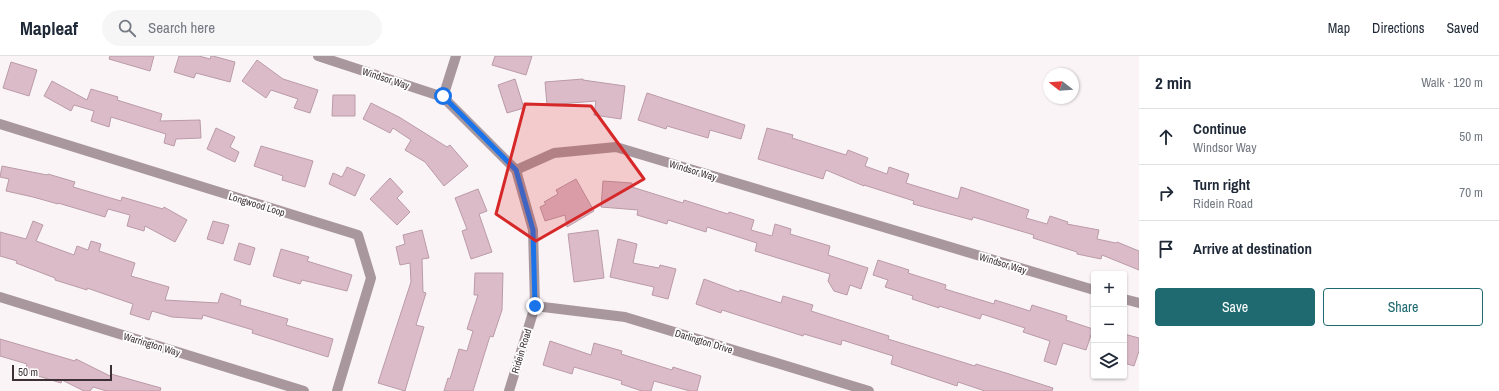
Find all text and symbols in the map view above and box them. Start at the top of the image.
search box [102,10,382,46]
text: Mapleaf [20,15,78,41]
icon: search [116,17,138,39]
text: Search here [148,17,215,38]
text: Map [1328,19,1350,37]
text: Directions [1372,19,1424,37]
text: Saved [1446,19,1479,37]
street label: Windsor Way [361,65,412,92]
north arrow [1043,68,1079,104]
text: 2 min [1155,71,1191,94]
text: Walk · 120 m [1421,74,1483,91]
route start [434,87,452,105]
text: Continue [1193,118,1246,139]
icon: ahead [1155,126,1177,148]
text: 50 m [1459,128,1483,145]
text: Windsor Way [1193,139,1257,156]
street label: Windsor Way [668,157,719,184]
text: Turn right [1193,174,1250,195]
icon: right [1155,182,1177,204]
text: 70 m [1459,184,1483,201]
street label: Longwood Loop [227,190,287,219]
text: Ridein Road [1193,195,1253,212]
icon: arrive [1155,238,1177,260]
text: Arrive at destination [1193,238,1312,259]
street label: Windsor Way [978,250,1029,277]
map controls [1091,271,1127,379]
button: + [1091,271,1127,307]
button: Save [1155,288,1315,326]
button: Share [1323,288,1483,326]
route end [526,297,544,315]
button: − [1091,307,1127,343]
street label: Ridein Road [509,327,534,375]
street label: Darlington Drive [673,327,735,357]
street label: Warrington Way [122,330,183,360]
button: layers [1091,343,1127,379]
scale bar [12,363,112,382]
text: 50 m [18,365,38,379]

